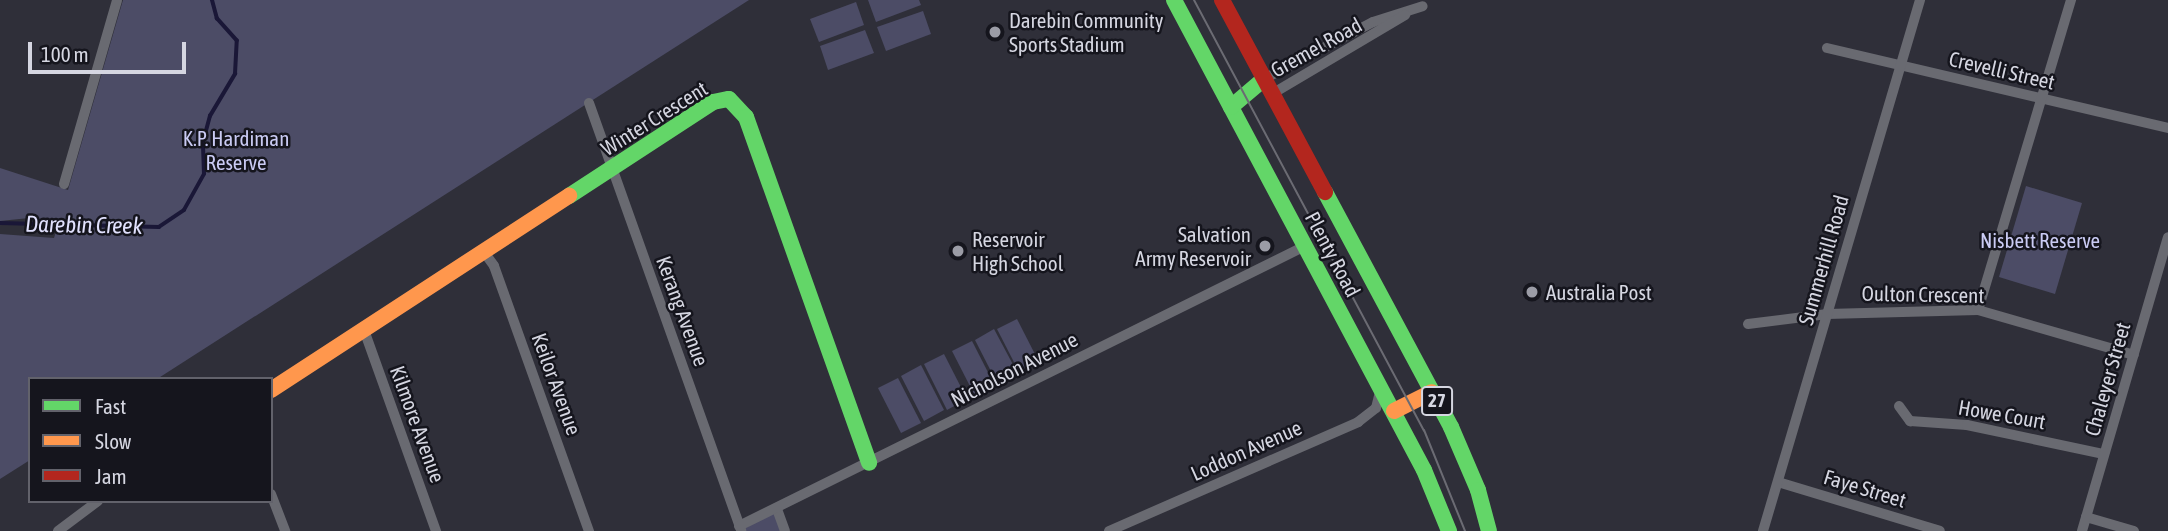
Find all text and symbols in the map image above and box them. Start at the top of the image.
place label: Darebin Community Sports Stadium [1009,7,1164,57]
street label: Gremel Road [1266,12,1366,82]
marker: Darebin Community Sports Stadium [987,24,1003,40]
scale bar [32,28,189,72]
text: 100 m [41,42,89,66]
street label: Crevelli Street [1947,46,2057,94]
street label: Winter Crescent [596,75,712,161]
park label: K.P. Hardiman Reserve [183,125,289,175]
street label: Summerhill Road [1792,192,1854,328]
street label: Plenty Road [1300,207,1366,301]
water label: Darebin Creek [25,210,143,240]
place label: Salvation Army Reservoir [1135,221,1251,271]
place label: Reservoir High School [972,226,1063,276]
park label: Nisbett Reserve [1980,227,2100,253]
marker: Salvation Army Reservoir [1257,238,1273,254]
marker: Reservoir High School [950,243,966,259]
street label: Kerang Avenue [651,253,715,369]
place label: Australia Post [1546,279,1652,305]
street label: Oulton Crescent [1861,280,1985,308]
marker: Australia Post [1524,284,1540,300]
street label: Chaleyer Street [2079,319,2135,439]
street label: Nicholson Avenue [946,326,1082,412]
street label: Keilor Avenue [527,330,587,438]
street label: Kilmore Avenue [385,362,451,486]
legend [28,377,273,503]
road number: 27 [1420,386,1454,416]
text: Fast [95,394,126,418]
street label: Howe Court [1956,394,2048,434]
street label: Loddon Avenue [1187,414,1305,486]
text: Slow [95,429,131,453]
text: Jam [95,464,127,488]
street label: Faye Street [1821,464,1909,512]

